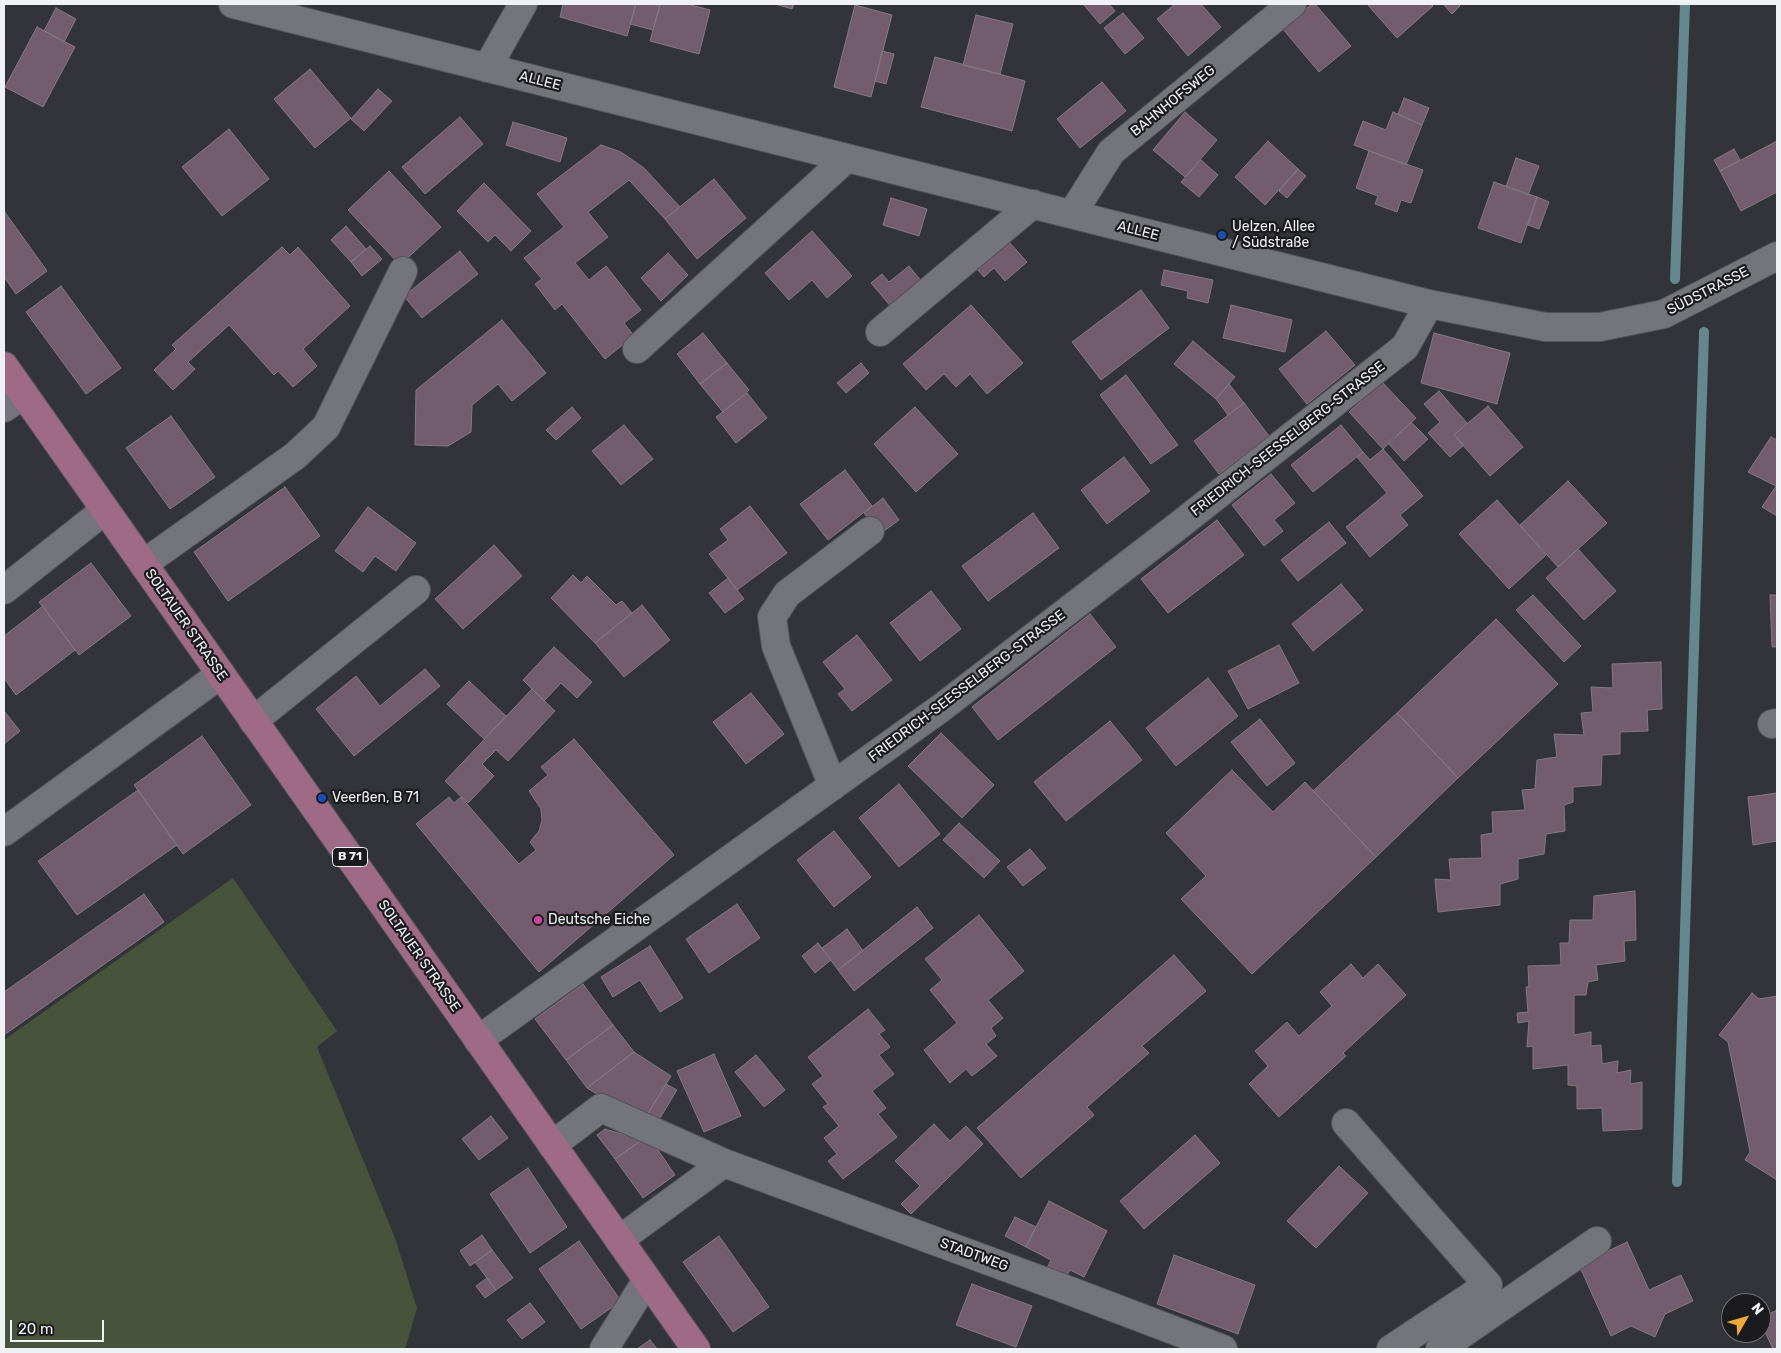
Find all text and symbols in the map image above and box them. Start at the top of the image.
street label: BAHNHOFSWEG [1127,62,1219,140]
street label: ALLEE [518,68,562,94]
street label: ALLEE [1116,218,1160,244]
place label: Uelzen, Allee / Südstraße [1232,219,1315,252]
marker: Uelzen, Allee / Südstraße [1216,229,1228,241]
street label: SÜDSTRASSE [1664,263,1752,319]
street label: FRIEDRICH-SEESSELBERG-STRASSE [1188,358,1388,520]
street label: SOLTAUER STRASSE [141,566,231,684]
street label: FRIEDRICH-SEESSELBERG-STRASSE [865,607,1069,765]
place label: Veerßen, B 71 [332,790,419,806]
marker: Veerßen, B 71 [316,792,328,804]
road number: B 71 [332,848,368,866]
street label: SOLTAUER STRASSE [374,897,464,1015]
place label: Deutsche Eiche [548,912,650,928]
marker: Deutsche Eiche [532,914,544,926]
street label: STADTWEG [937,1235,1011,1275]
north arrow [1721,1293,1771,1343]
text: N [1748,1300,1767,1318]
scale bar [12,1310,106,1342]
text: 20 m [18,1320,53,1338]

